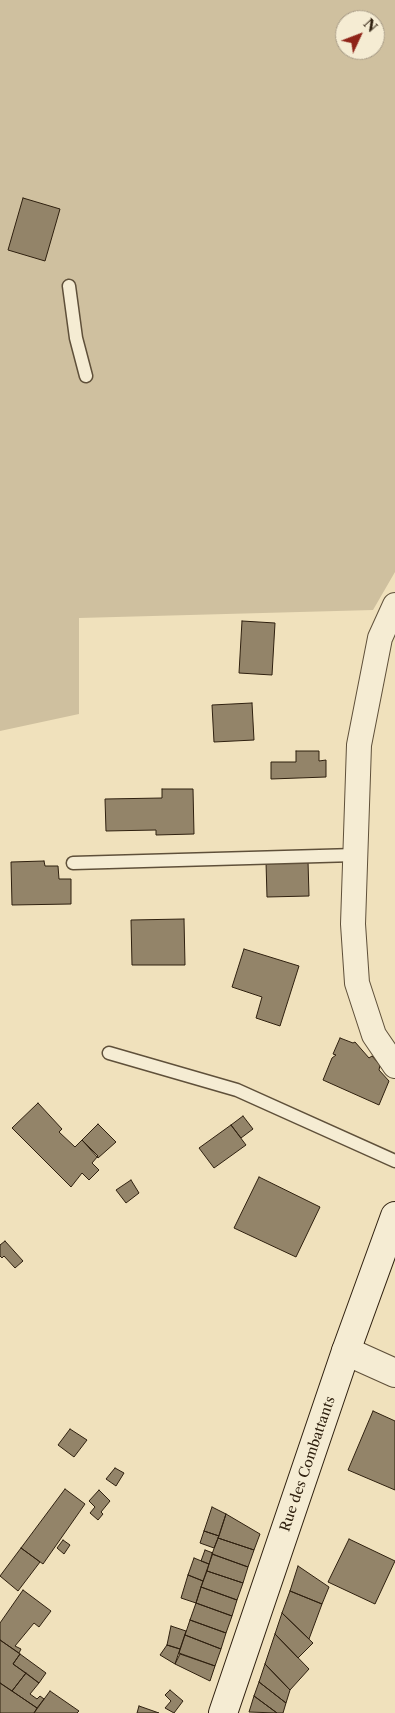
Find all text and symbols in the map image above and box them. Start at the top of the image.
north arrow [335,10,385,60]
text: N [360,15,381,36]
street label: Rue des Combattants [277,1394,339,1534]

